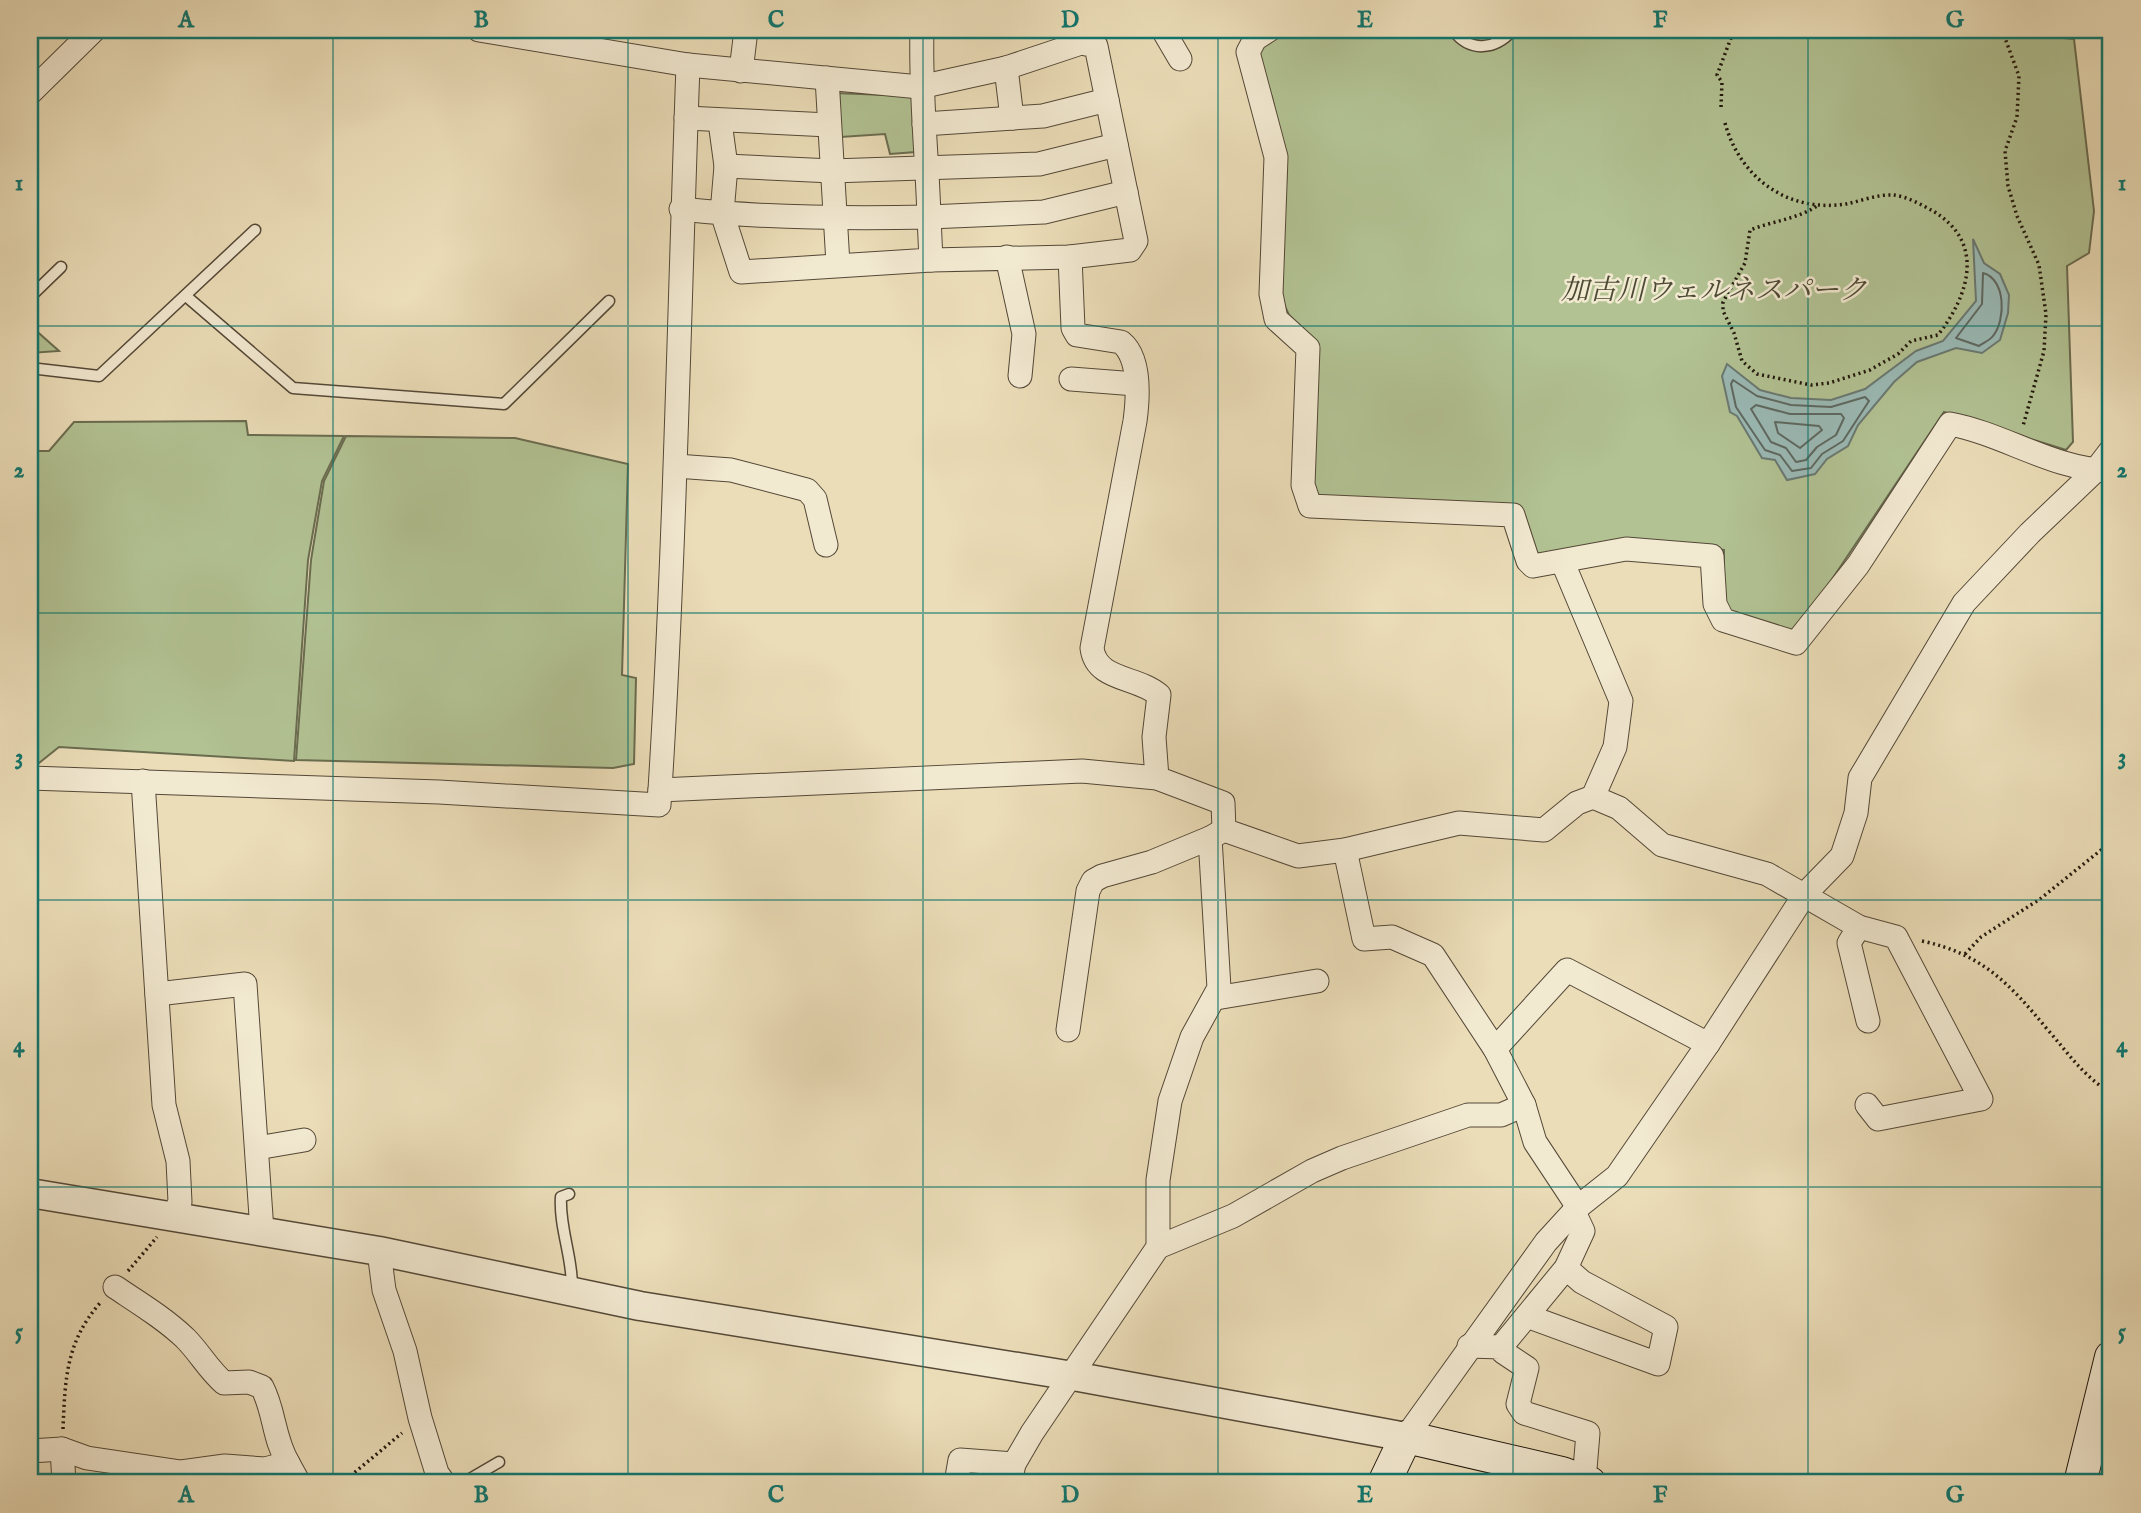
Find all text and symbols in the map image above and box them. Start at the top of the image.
text: A [177,6,195,35]
text: B [473,6,489,35]
text: C [768,6,785,35]
text: D [1061,6,1079,35]
text: E [1357,6,1373,35]
text: F [1653,6,1668,35]
text: G [1946,6,1965,35]
text: 1 [15,169,23,198]
text: 1 [2118,169,2126,198]
park label: 加古川ウェルネスパーク [1561,274,1867,309]
text: 2 [14,456,25,485]
text: 2 [2117,456,2128,485]
text: 3 [15,743,23,772]
text: 3 [2118,743,2126,772]
text: 4 [13,1031,25,1060]
text: 4 [2116,1031,2128,1060]
text: 5 [15,1318,24,1347]
text: 5 [2118,1318,2127,1347]
text: A [177,1481,195,1510]
text: B [473,1481,489,1510]
text: C [768,1481,785,1510]
text: D [1061,1481,1079,1510]
text: E [1357,1481,1373,1510]
text: F [1653,1481,1668,1510]
text: G [1946,1481,1965,1510]

